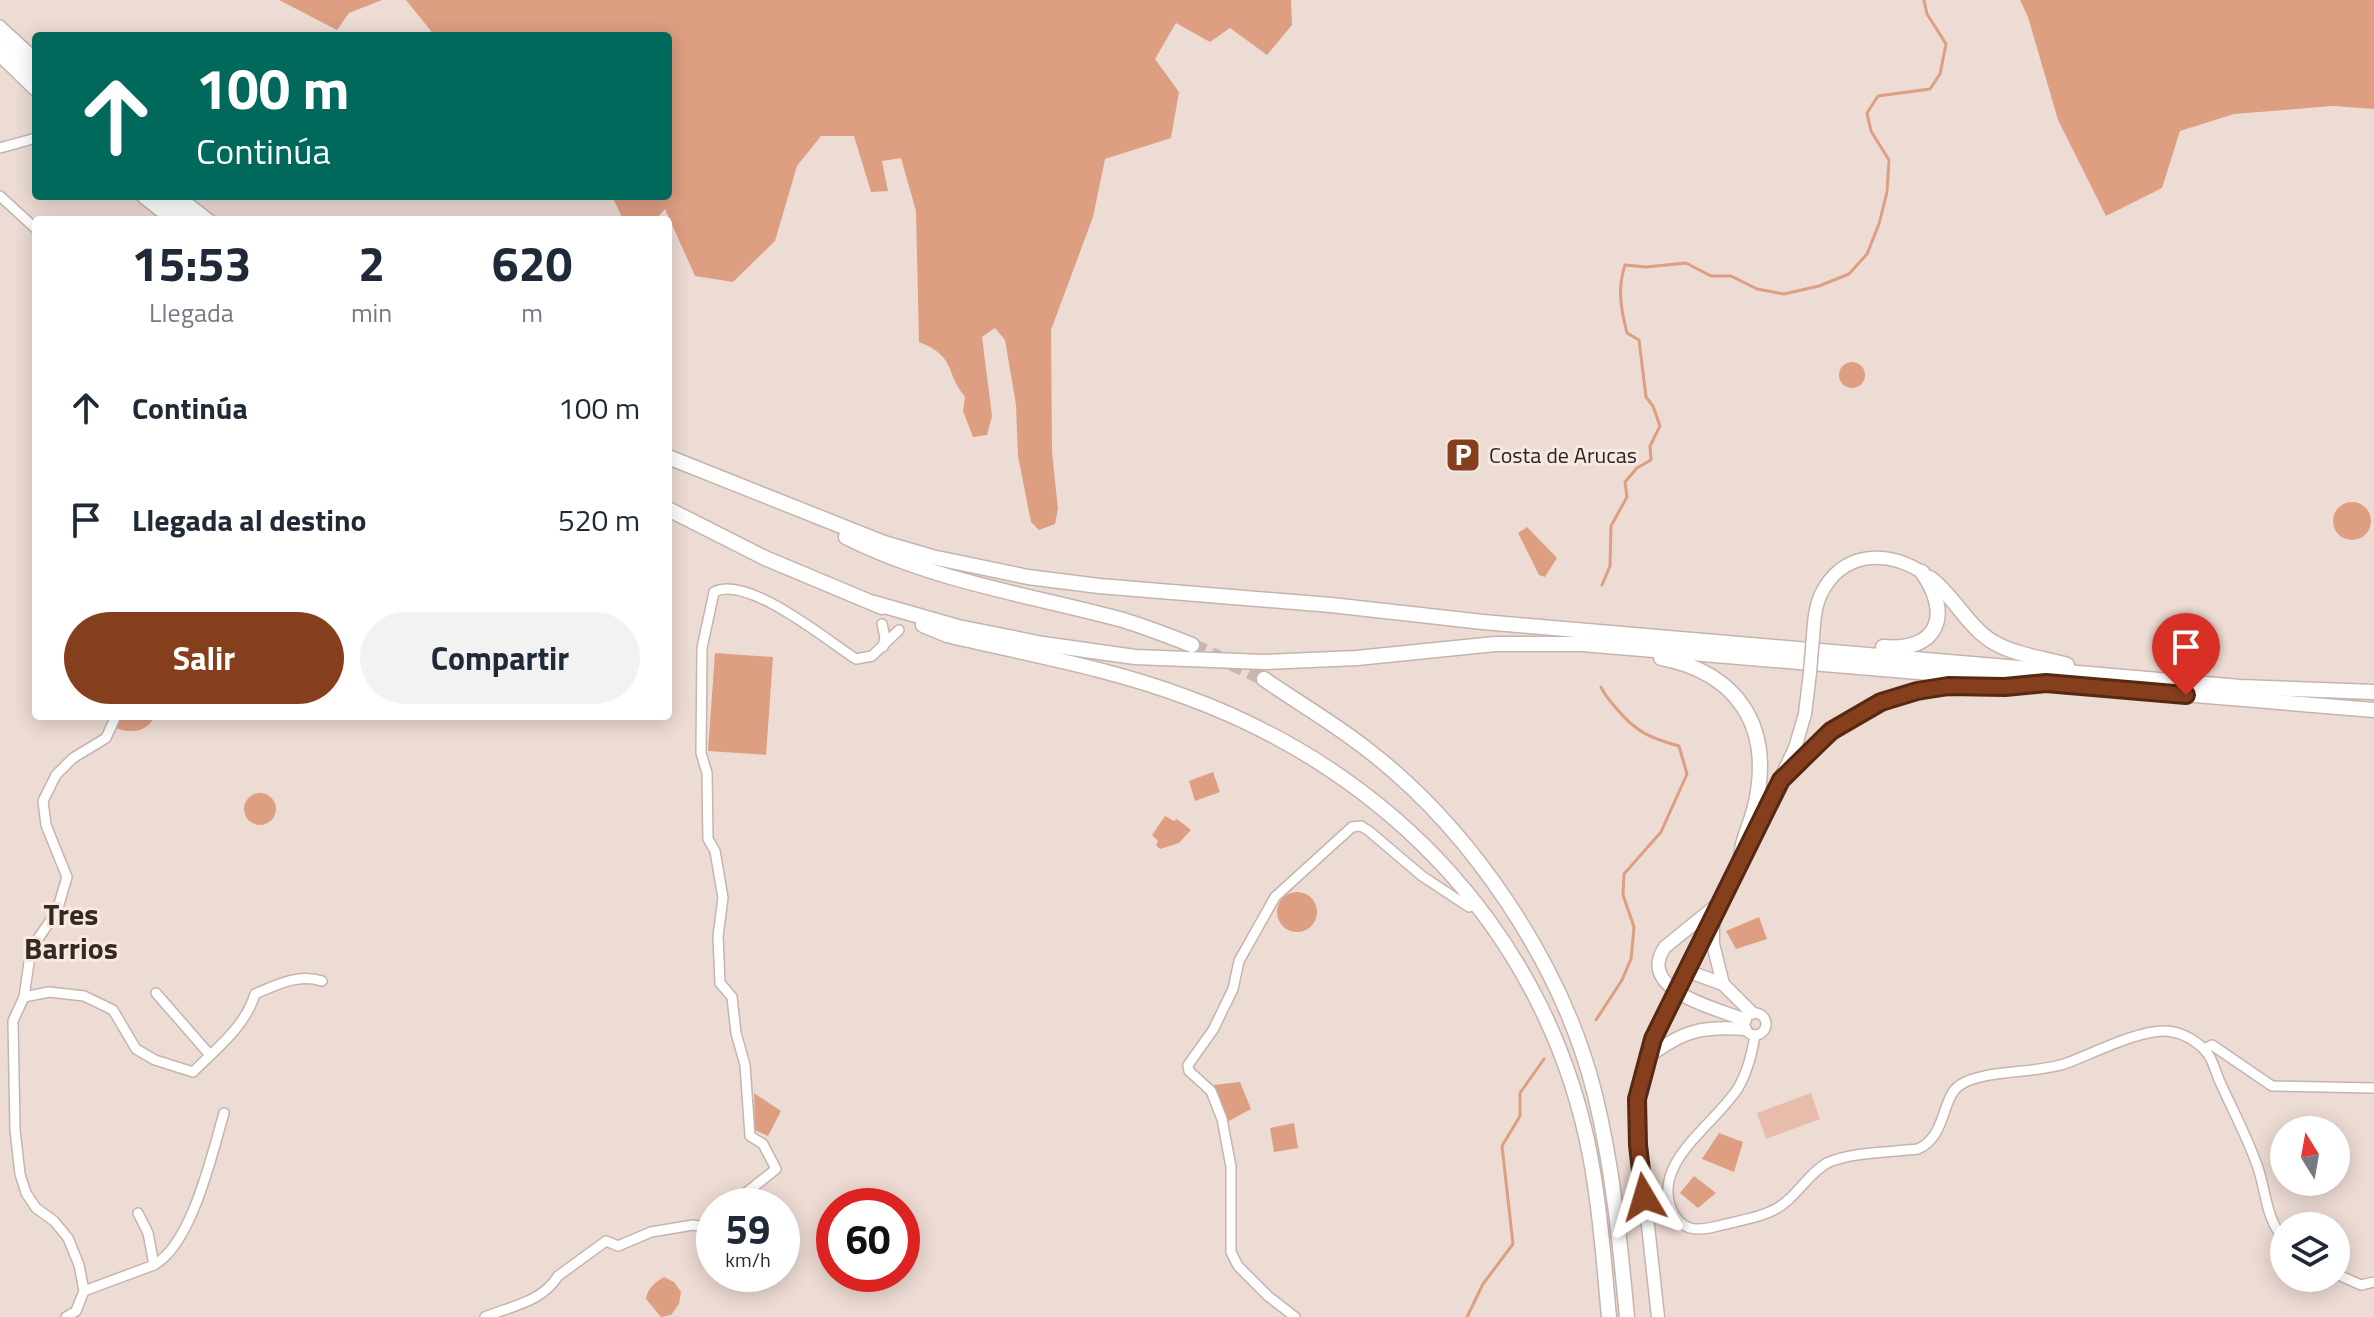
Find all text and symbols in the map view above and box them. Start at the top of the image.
text: 100 m [196,46,349,131]
icon: ahead [64,64,168,168]
text: Continúa [196,123,330,178]
text: 15:53 [132,227,251,300]
text: 2 [358,227,385,300]
text: 620 [492,227,572,300]
text: Llegada [149,293,234,332]
text: min [351,293,392,332]
text: m [521,293,543,332]
text: Continúa [132,385,248,431]
text: 100 m [558,385,640,431]
icon: ahead [64,386,108,430]
parking icon: Costa de Arucas [1444,436,1482,474]
place label: Costa de Arucas [1489,438,1637,472]
text: Llegada al destino [132,497,366,543]
text: 520 m [558,497,640,543]
icon: arrive [64,498,108,542]
button: Salir [64,612,344,704]
button: Compartir [360,612,640,704]
pin [2152,613,2220,695]
icon: arrive [2164,625,2208,669]
district label: Tres Barrios [24,891,118,971]
north arrow [2270,1116,2350,1196]
map controls [2270,1116,2350,1292]
position arrow [1602,1155,1686,1239]
speed limit sign: 60 [816,1188,920,1292]
text: 59 [726,1199,770,1260]
button: layers [2270,1212,2350,1292]
text: km/h [725,1244,771,1275]

